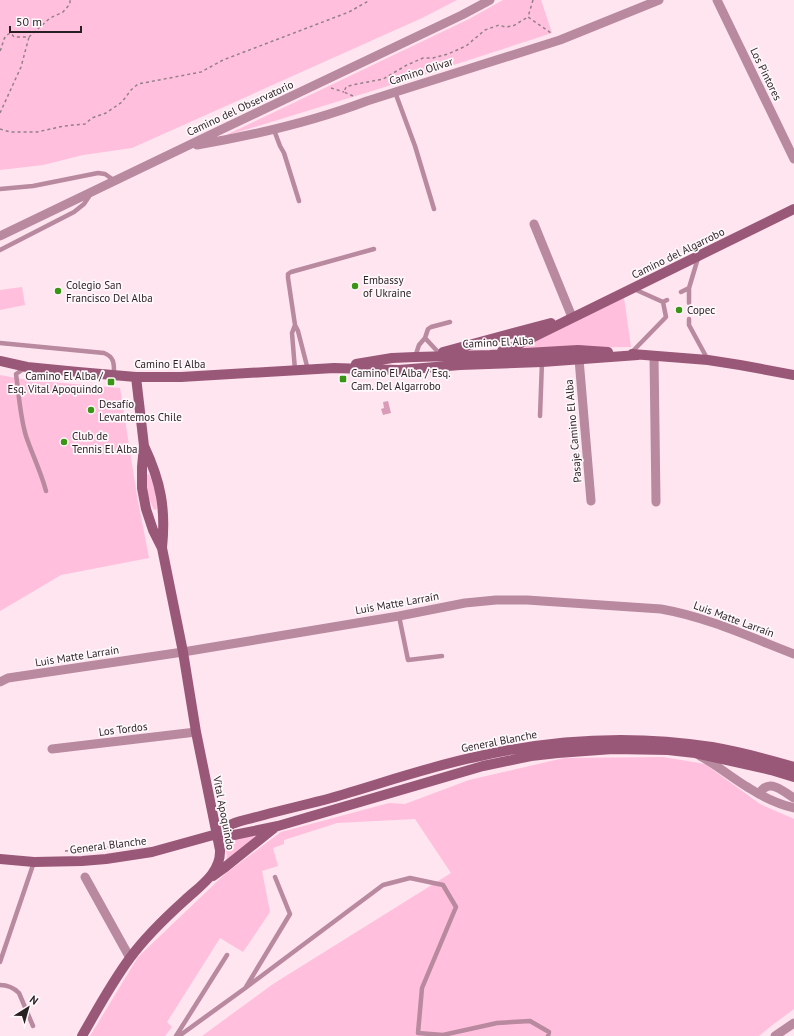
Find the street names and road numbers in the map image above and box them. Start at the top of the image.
street label: Los Pintores [747,45,785,103]
street label: Camino Olivar [387,54,455,88]
street label: Camino del Observatorio [184,77,296,139]
street label: Camino del Algarrobo [629,224,727,282]
street label: Camino El Alba [462,333,534,351]
street label: Camino El Alba [134,357,206,371]
street label: Pasaje Camino El Alba [562,379,584,483]
street label: Luis Matte Larraín [354,589,440,617]
street label: Luis Matte Larraín [692,598,776,640]
street label: Luis Matte Larraín [34,642,120,670]
street label: Los Tordos [98,719,148,739]
street label: General Blanche [460,727,539,755]
street label: Vital Apoquindo [210,774,238,851]
street label: General Blanche [69,833,147,857]

